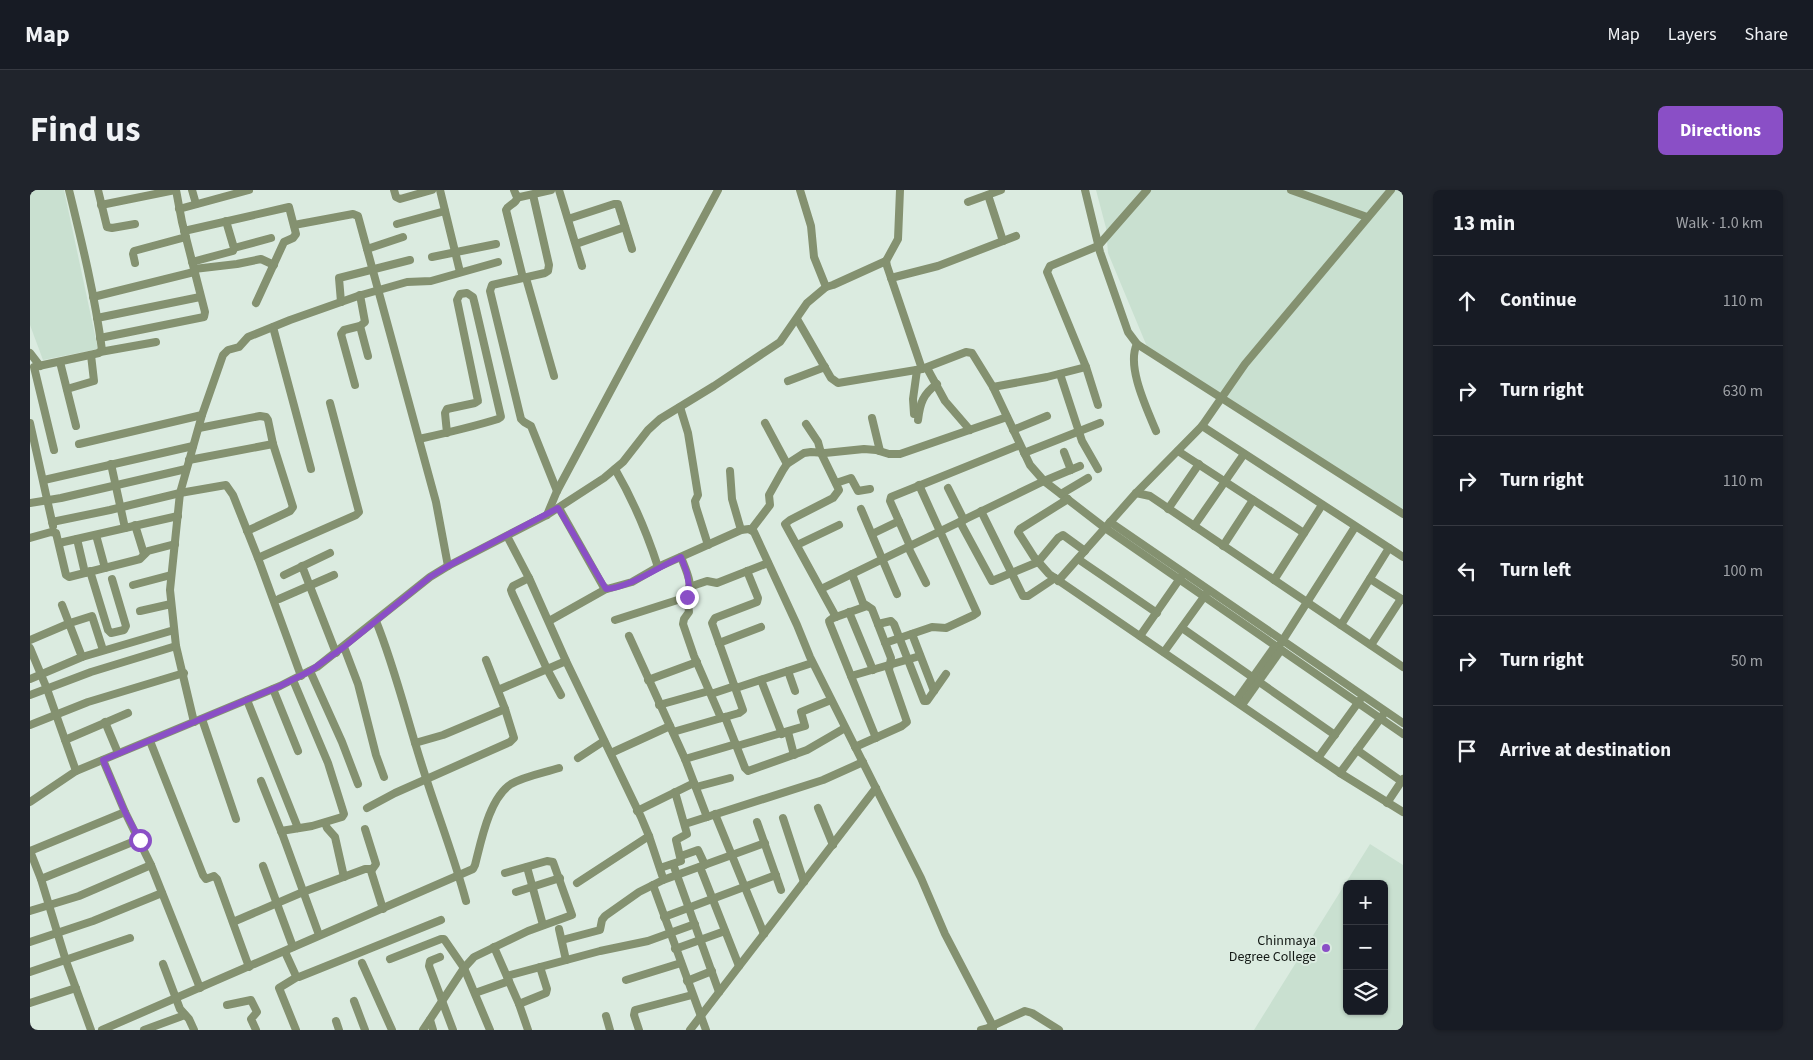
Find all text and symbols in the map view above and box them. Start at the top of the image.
text: Map [25,17,70,52]
text: Map [1608,22,1640,47]
text: Layers [1668,22,1717,47]
text: Share [1745,22,1788,47]
text: Find us [30,105,140,155]
button: Directions [1658,106,1783,155]
text: 13 min [1453,208,1515,238]
text: Walk · 1.0 km [1676,212,1763,234]
icon: ahead [1453,287,1481,315]
text: Continue [1500,287,1577,314]
text: 110 m [1723,290,1763,312]
icon: right [1453,377,1481,405]
text: Turn right [1500,377,1584,404]
text: 630 m [1723,380,1763,402]
icon: right [1453,467,1481,495]
text: Turn right [1500,467,1584,494]
text: 110 m [1723,470,1763,492]
icon: left [1453,557,1481,585]
text: Turn left [1500,557,1571,584]
text: 100 m [1723,560,1763,582]
route end [676,586,699,609]
icon: right [1453,647,1481,675]
text: Turn right [1500,647,1584,674]
text: 50 m [1731,650,1763,672]
icon: arrive [1453,737,1481,765]
text: Arrive at destination [1500,737,1671,764]
route start [129,829,152,852]
map controls [1343,880,1388,1015]
button: + [1343,880,1388,925]
button: − [1343,925,1388,970]
place label: Chinmaya Degree College [1229,931,1316,967]
marker: Chinmaya Degree College [1320,942,1332,954]
button: layers [1343,970,1388,1015]

